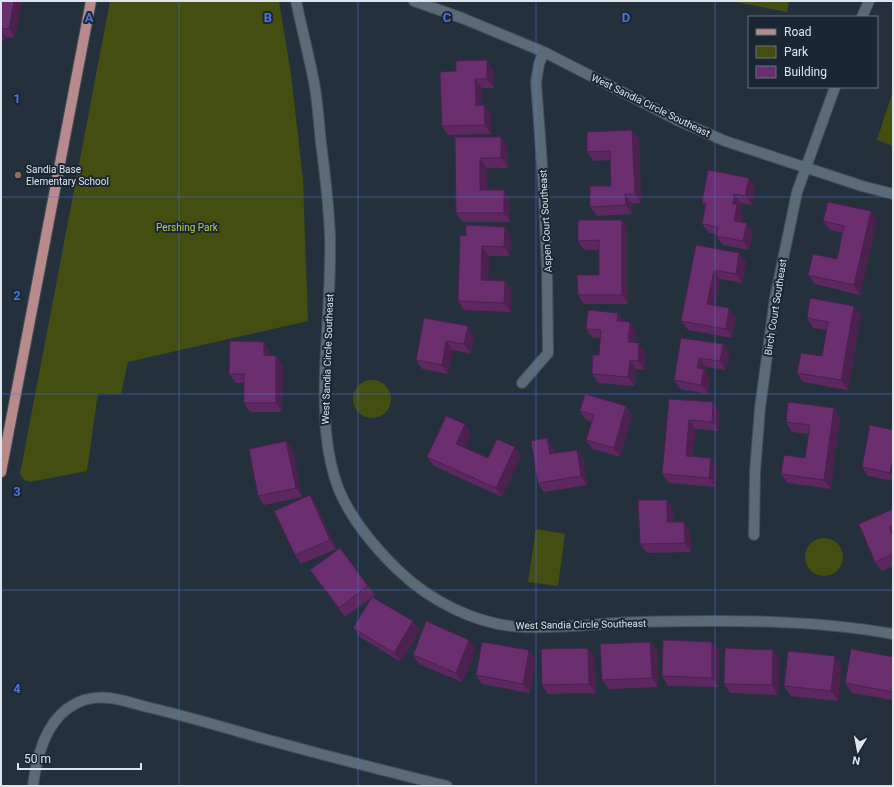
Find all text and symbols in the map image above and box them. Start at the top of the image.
text: A [85,10,94,25]
text: B [264,10,272,25]
text: C [443,10,452,25]
text: D [622,10,630,25]
legend [748,16,878,88]
text: Road [784,25,812,39]
text: Park [784,45,809,59]
text: Building [784,65,827,79]
street label: West Sandia Circle Southeast [590,72,712,139]
text: 1 [13,91,21,106]
place label: Sandia Base Elementary School [26,164,109,187]
street label: Aspen Court Southeast [537,169,554,273]
marker: Sandia Base Elementary School [13,170,23,180]
park label: Pershing Park [156,222,219,233]
street label: Birch Court Southeast [762,258,789,356]
text: 2 [13,288,21,303]
street label: West Sandia Circle Southeast [320,294,335,424]
text: 3 [13,484,21,499]
street label: West Sandia Circle Southeast [516,618,646,631]
text: 4 [13,681,21,696]
north arrow [838,731,878,771]
scale bar [18,745,141,771]
text: 50 m [24,752,51,766]
text: N [851,753,861,767]

